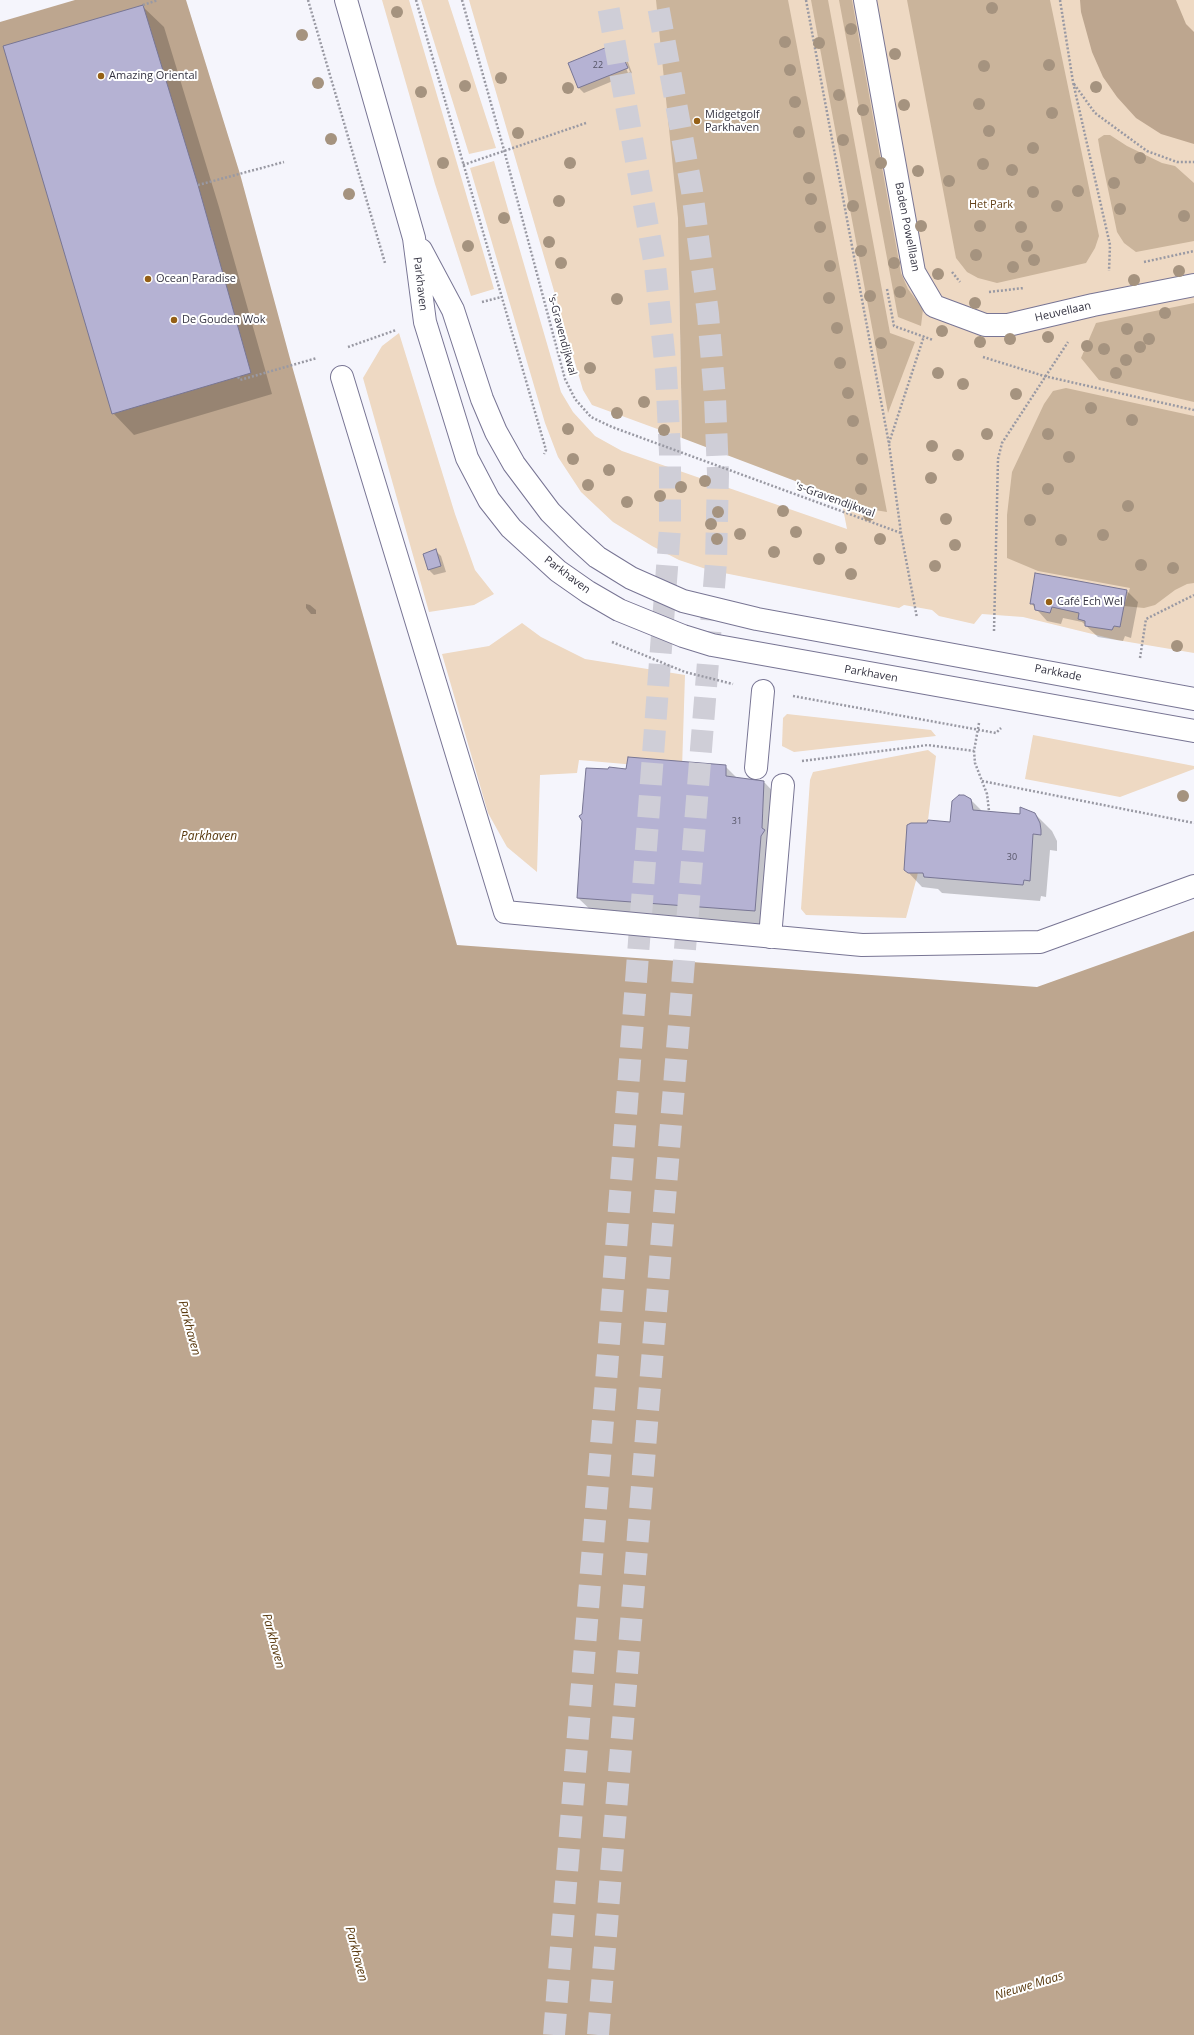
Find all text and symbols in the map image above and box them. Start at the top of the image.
house number: 22 [593,60,603,70]
place label: Amazing Oriental [109,69,197,83]
marker: Amazing Oriental [96,71,106,81]
place label: Midgetgolf Parkhaven [705,108,760,134]
marker: Midgetgolf Parkhaven [692,116,702,126]
street label: Baden Powelllaan [892,181,922,273]
park label: Het Park [969,198,1013,212]
street label: Parkhaven [410,256,430,312]
place label: Ocean Paradise [156,272,236,286]
marker: Ocean Paradise [143,274,153,284]
street label: 's-Gravendijkwal [545,293,579,377]
street label: Heuvellaan [1034,299,1092,325]
place label: De Gouden Wok [182,313,265,327]
marker: De Gouden Wok [169,315,179,325]
street label: 's-Gravendijkwal [793,479,877,521]
street label: Parkhaven [541,553,593,597]
place label: Café Ech Wel [1057,595,1123,609]
marker: Café Ech Wel [1044,597,1054,607]
street label: Parkkade [1033,662,1083,684]
street label: Parkhaven [843,663,899,685]
house number: 31 [732,816,742,826]
water label: Parkhaven [181,830,237,844]
house number: 30 [1007,852,1017,862]
water label: Parkhaven [175,1299,203,1357]
water label: Parkhaven [259,1612,287,1670]
water label: Parkhaven [342,1925,370,1983]
water label: Nieuwe Maas [993,1969,1065,2003]

